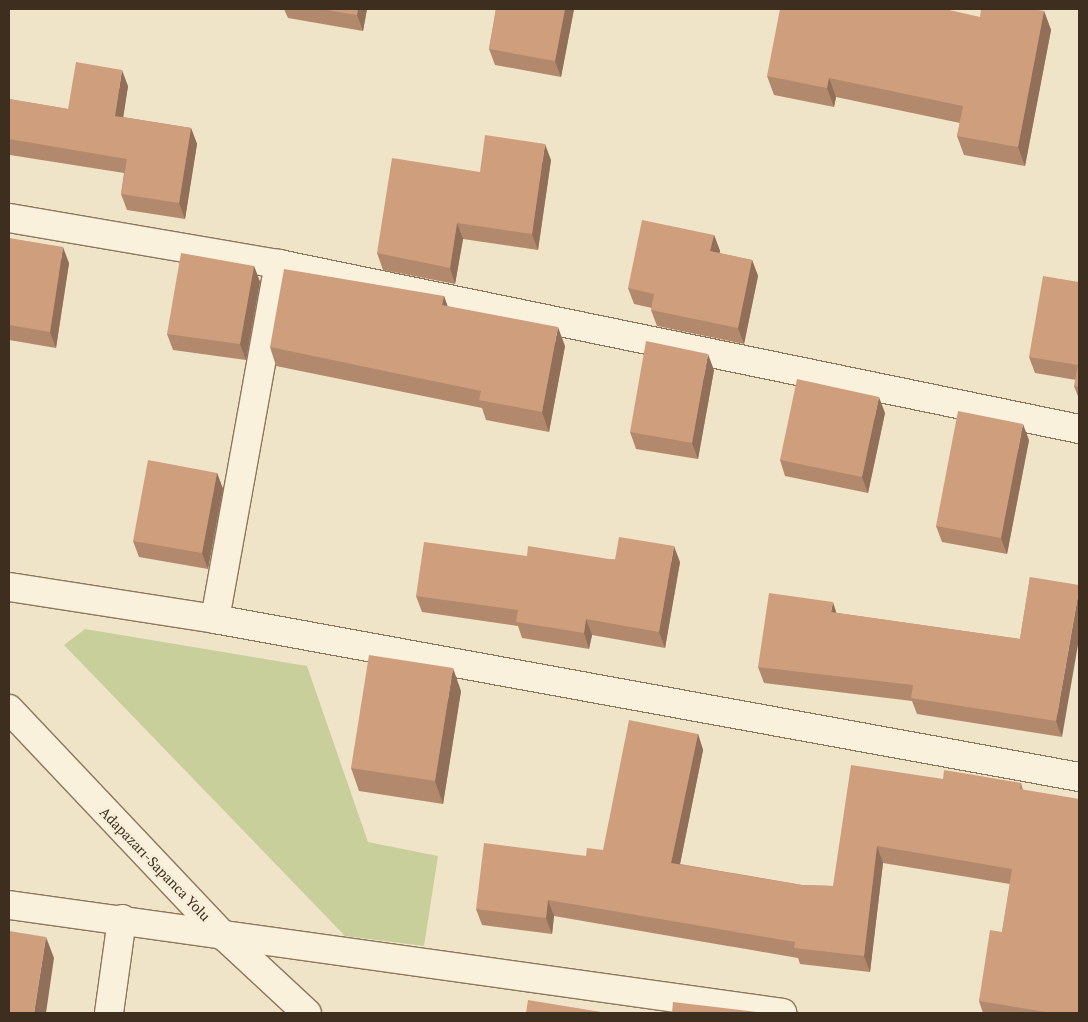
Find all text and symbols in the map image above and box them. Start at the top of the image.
street label: Adapazarı-Sapanca Yolu [96,804,214,924]

